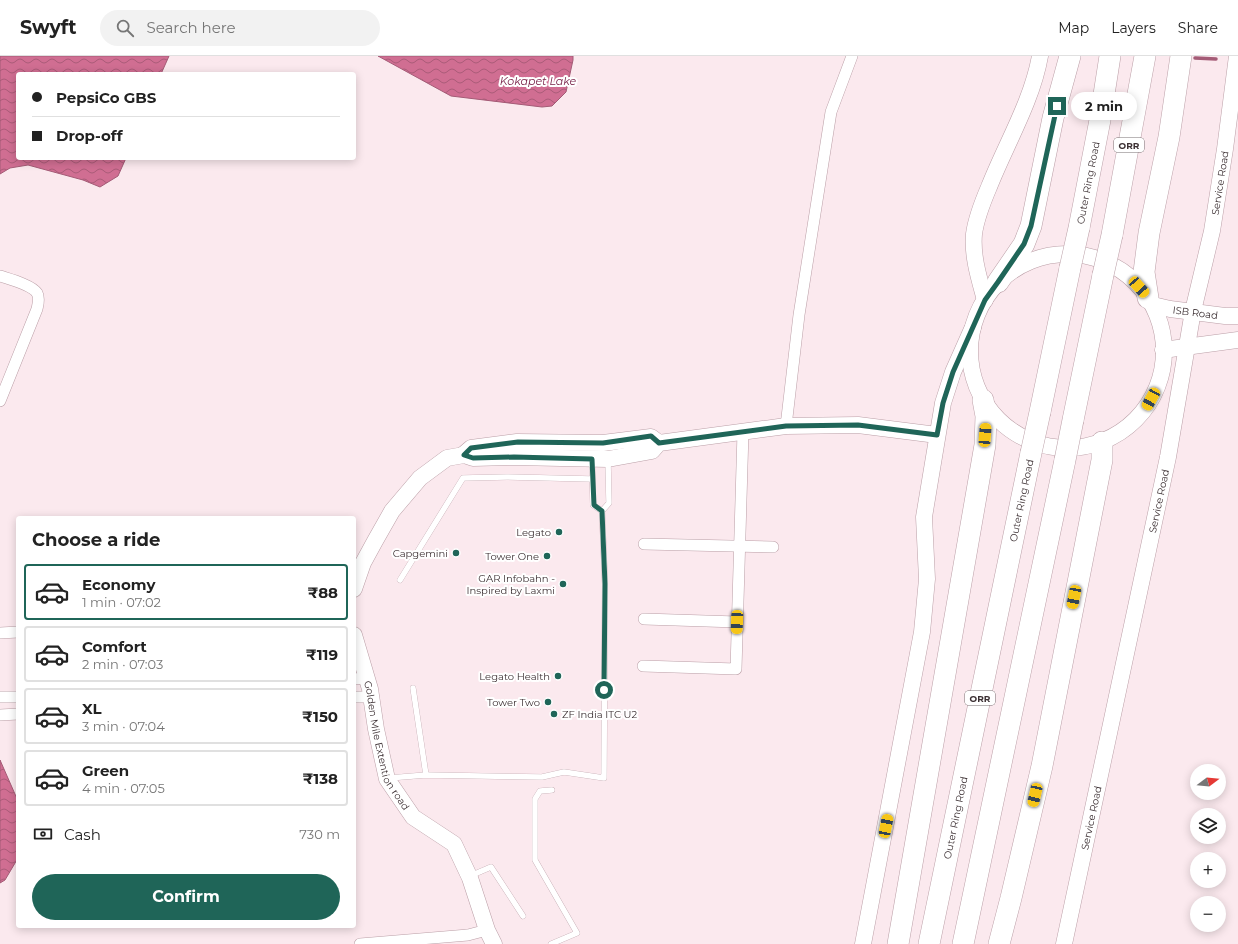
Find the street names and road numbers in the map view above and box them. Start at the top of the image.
road number: ORR [1114,138,1144,152]
street label: Outer Ring Road [1073,140,1102,225]
street label: Service Road [1208,150,1231,216]
street label: ISB Road [1172,303,1219,322]
street label: Outer Ring Road [1006,458,1036,543]
street label: Service Road [1145,468,1172,534]
street label: Golden Mile Extention road [361,679,413,813]
road number: ORR [965,691,995,705]
street label: Outer Ring Road [940,775,970,860]
street label: Service Road [1078,785,1104,851]

